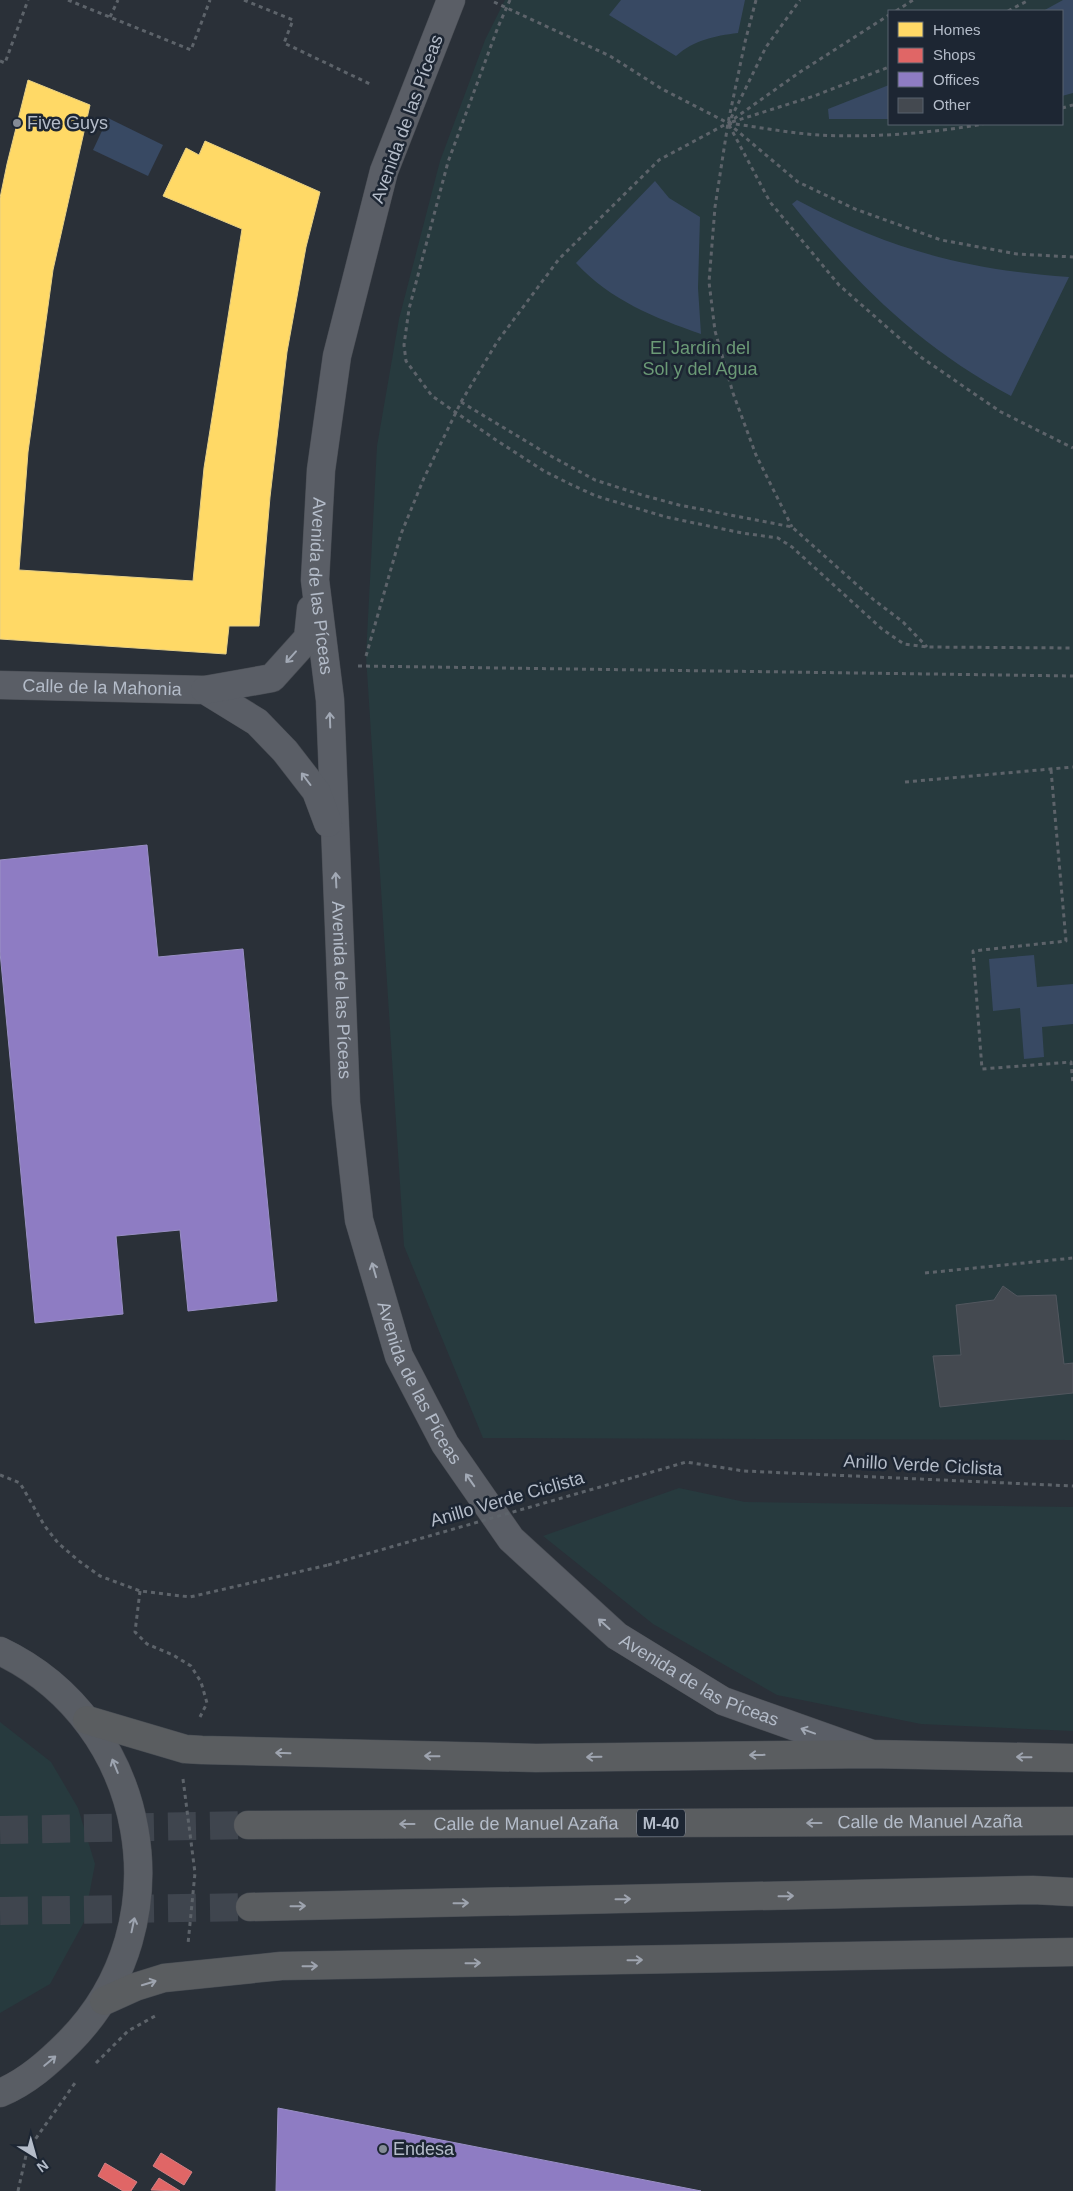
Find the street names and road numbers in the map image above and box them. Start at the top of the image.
street label: Avenida de las Píceas [367,32,447,206]
street label: Avenida de las Píceas [305,497,337,676]
street label: Calle de la Mahonia [22,676,183,699]
street label: Avenida de las Píceas [328,901,355,1079]
street label: Avenida de las Píceas [373,1299,466,1468]
street label: Anillo Verde Ciclista [843,1451,1004,1479]
street label: Anillo Verde Ciclista [428,1467,587,1531]
street label: Avenida de las Píceas [616,1630,781,1730]
road number: M-40 [637,1810,685,1836]
street label: Calle de Manuel Azaña [837,1811,1024,1832]
street label: Calle de Manuel Azaña [433,1813,620,1834]

